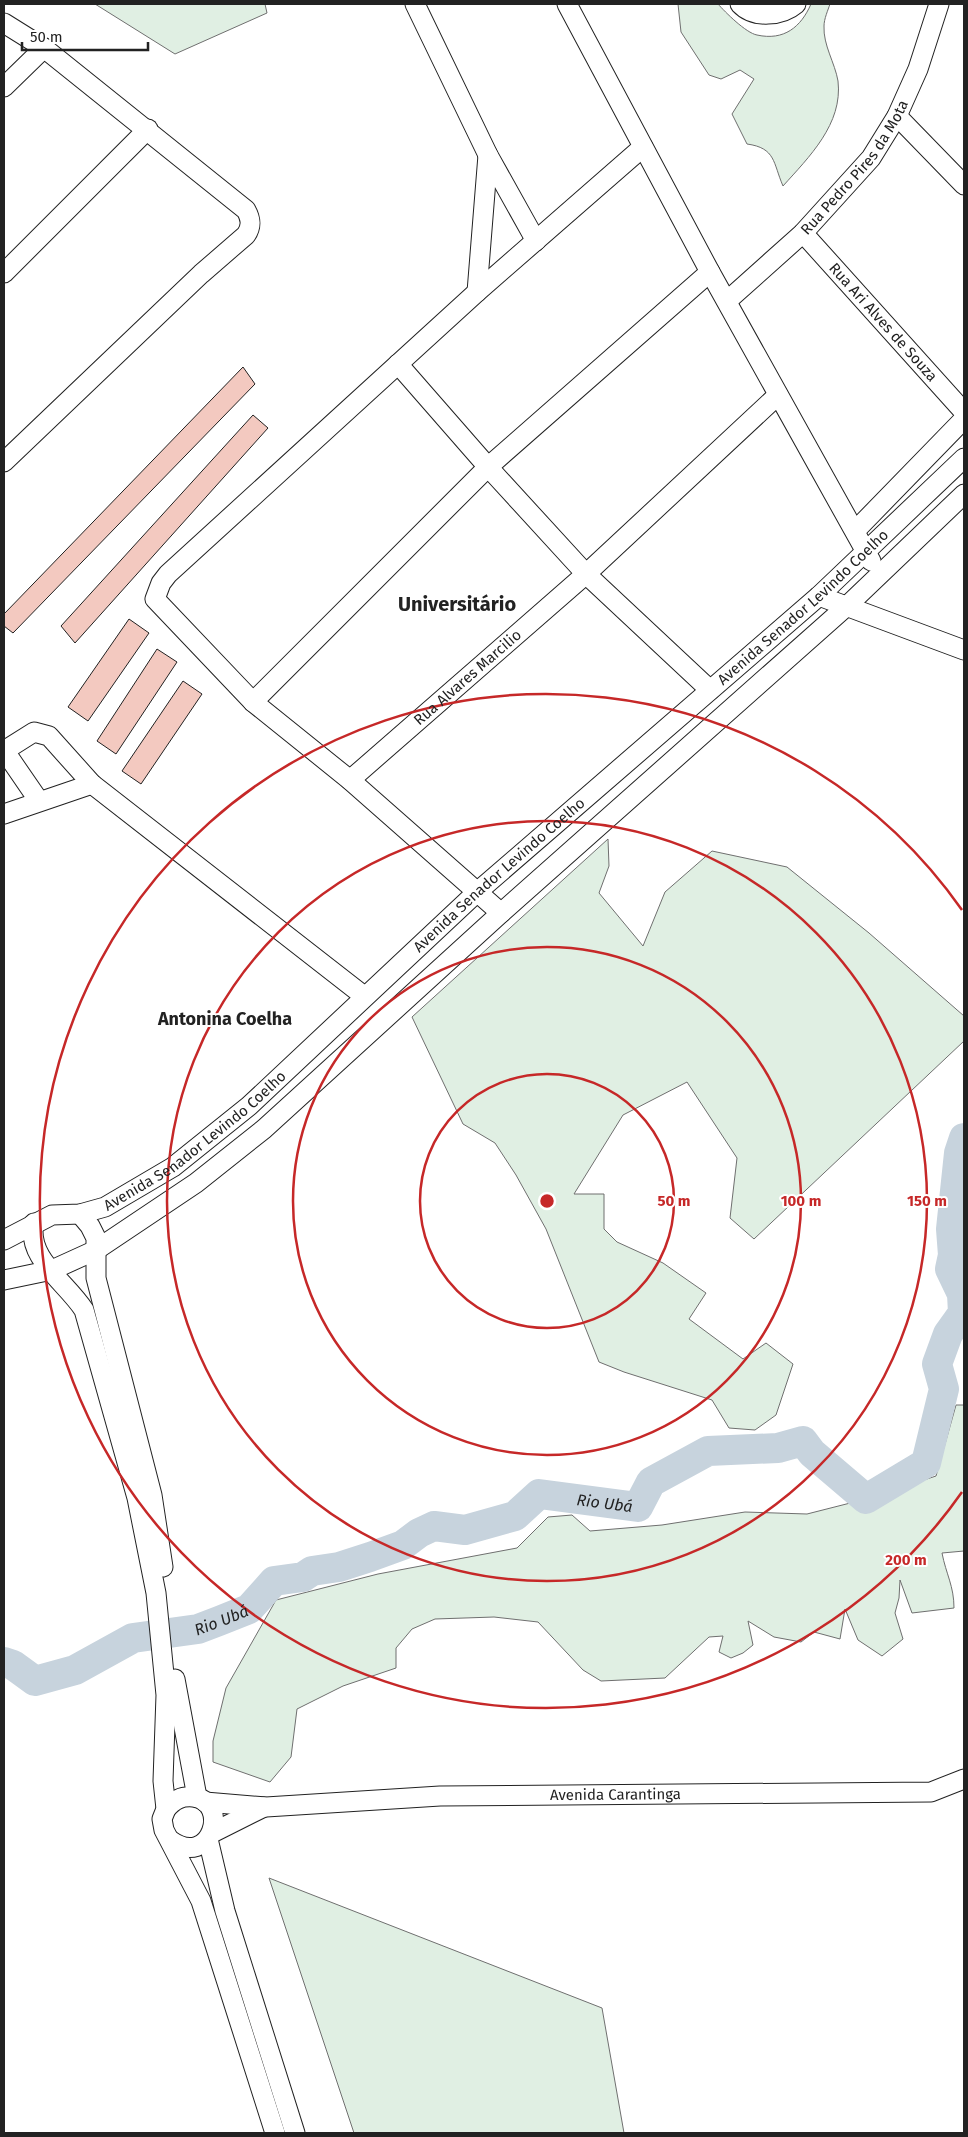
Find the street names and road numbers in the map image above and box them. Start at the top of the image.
street label: Rua Pedro Pires da Mota [797,97,912,238]
street label: Rua Ari Alves de Souza [825,259,941,385]
street label: Avenida Senador Levindo Coelho [714,526,892,689]
street label: Rua Alvares Marcilio [410,626,525,729]
street label: Avenida Senador Levindo Coelho [410,794,589,956]
street label: Avenida Senador Levindo Coelho [101,1067,290,1215]
street label: Avenida Carantinga [550,1785,681,1804]

